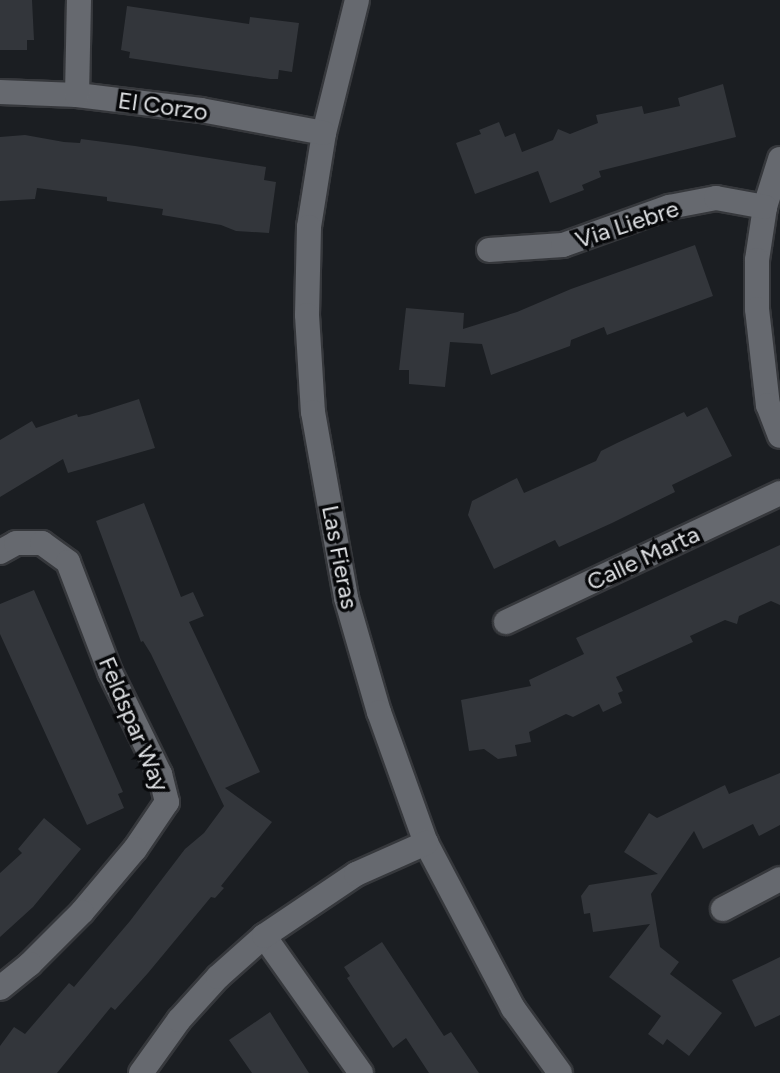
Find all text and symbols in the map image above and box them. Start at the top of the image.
street label: El Corzo [116,85,210,127]
street label: Via Liebre [572,194,682,254]
street label: Las Fieras [316,503,364,611]
street label: Calle Marta [582,519,704,597]
street label: Feldspar Way [93,652,175,796]

